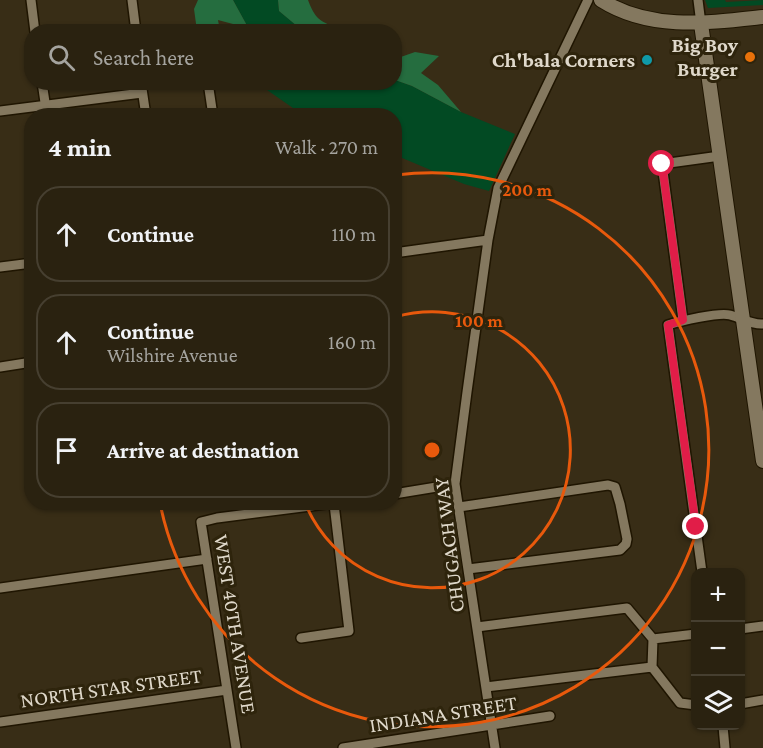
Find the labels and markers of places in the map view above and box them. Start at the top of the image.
place label: Big Boy Burger [672,33,739,81]
place label: Ch'bala Corners [492,48,635,72]
marker: Big Boy Burger [743,50,757,64]
marker: Ch'bala Corners [640,53,654,67]
centre of rings [422,440,442,460]

